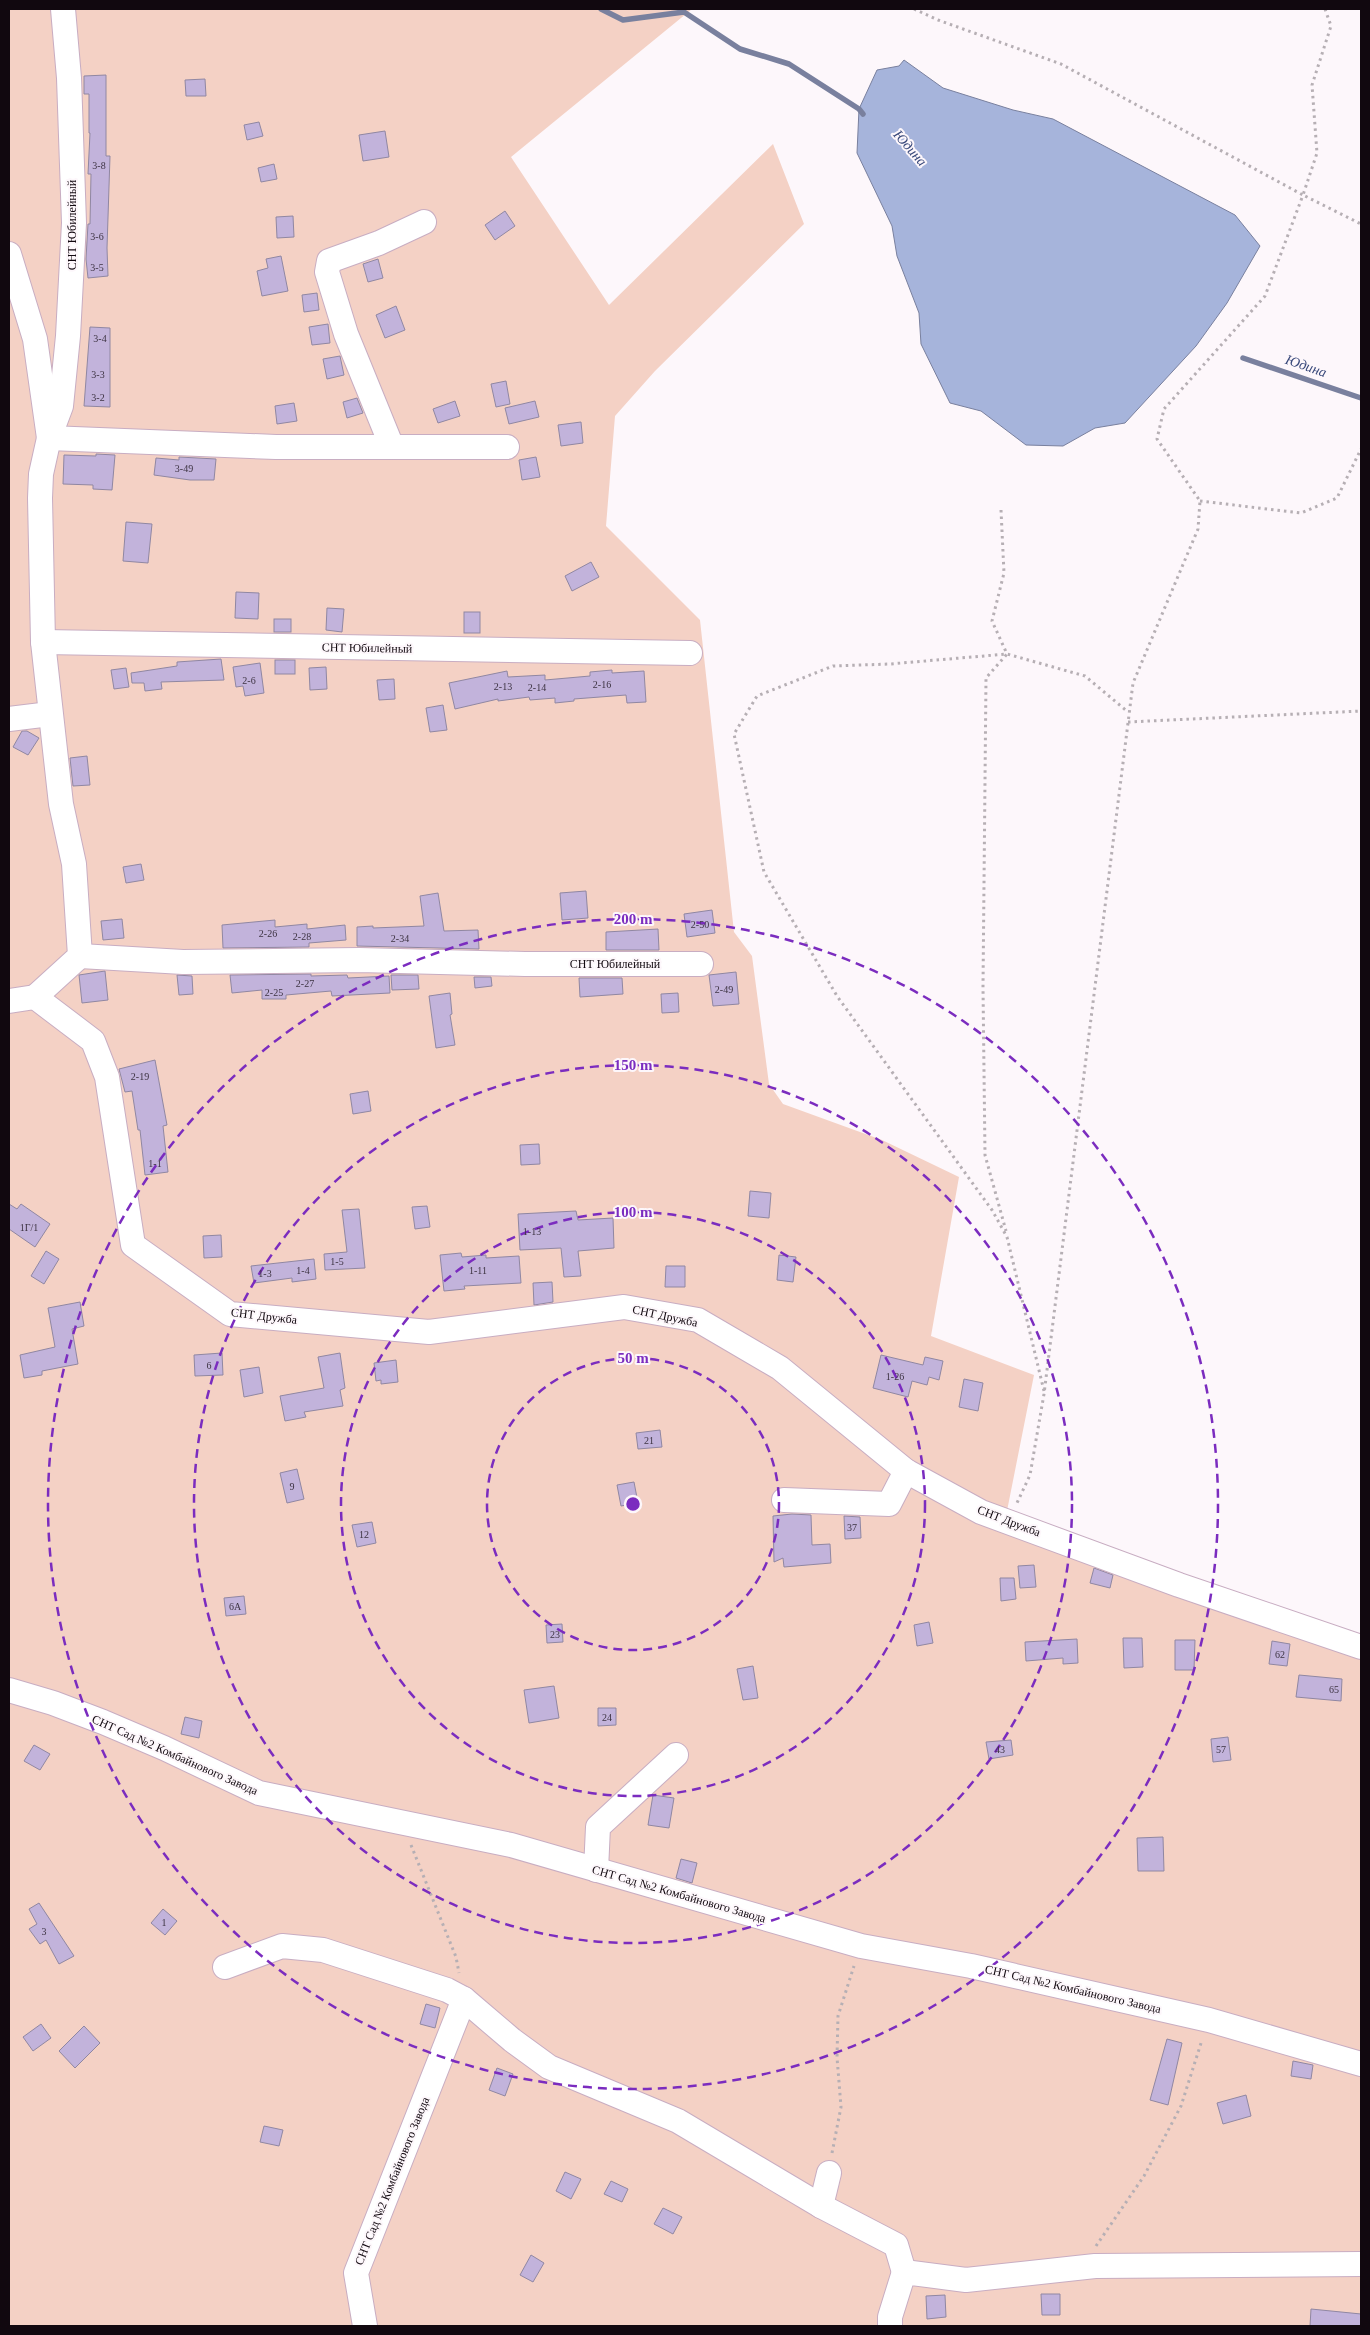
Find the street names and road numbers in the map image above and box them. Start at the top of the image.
street label: СНТ Юбилейный [65,179,79,270]
street label: СНТ Юбилейный [322,640,413,656]
street label: СНТ Юбилейный [570,957,661,971]
street label: СНТ Дружба [631,1302,700,1330]
street label: СНТ Дружба [230,1305,298,1327]
street label: СНТ Дружба [975,1503,1043,1540]
street label: СНТ Сад №2 Комбайнового Завода [90,1712,261,1798]
street label: СНТ Сад №2 Комбайнового Завода [590,1862,768,1926]
street label: СНТ Сад №2 Комбайнового Завода [984,1962,1163,2016]
street label: СНТ Сад №2 Комбайнового Завода [352,2094,432,2267]

